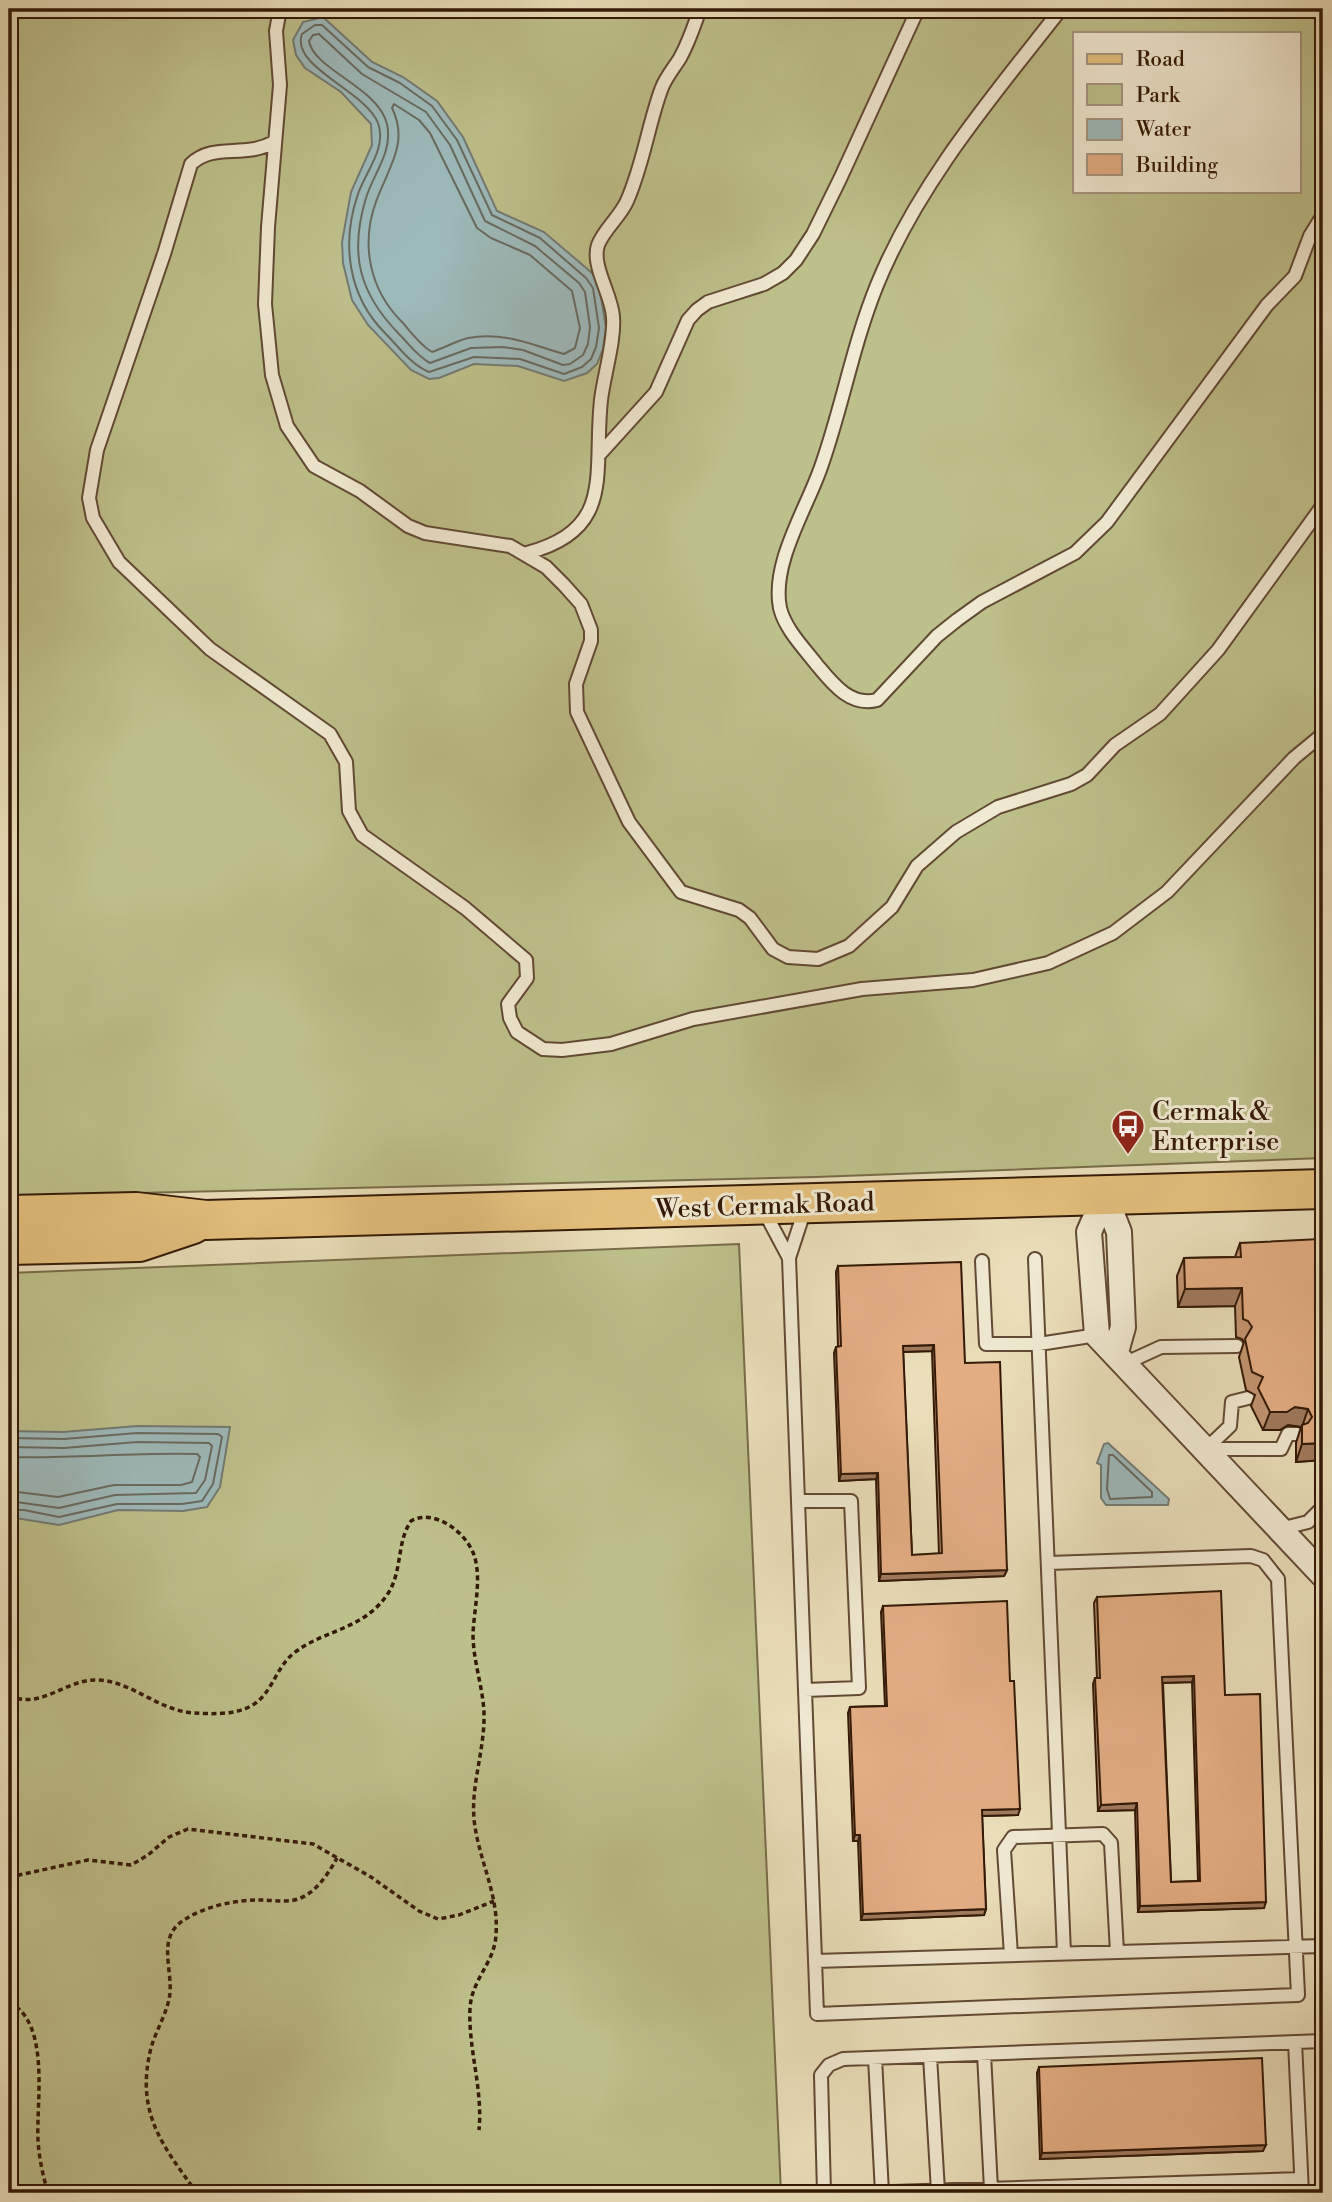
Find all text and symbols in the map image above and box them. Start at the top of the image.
legend [1073,32,1300,192]
text: Road [1136,47,1185,73]
text: Park [1136,83,1181,109]
text: Water [1135,117,1191,143]
text: Building [1135,153,1218,179]
place label: Cermak & Enterprise [1152,1096,1279,1158]
bus stop icon: Cermak & Enterprise [1109,1107,1147,1156]
street label: West Cermak Road [654,1186,875,1226]

